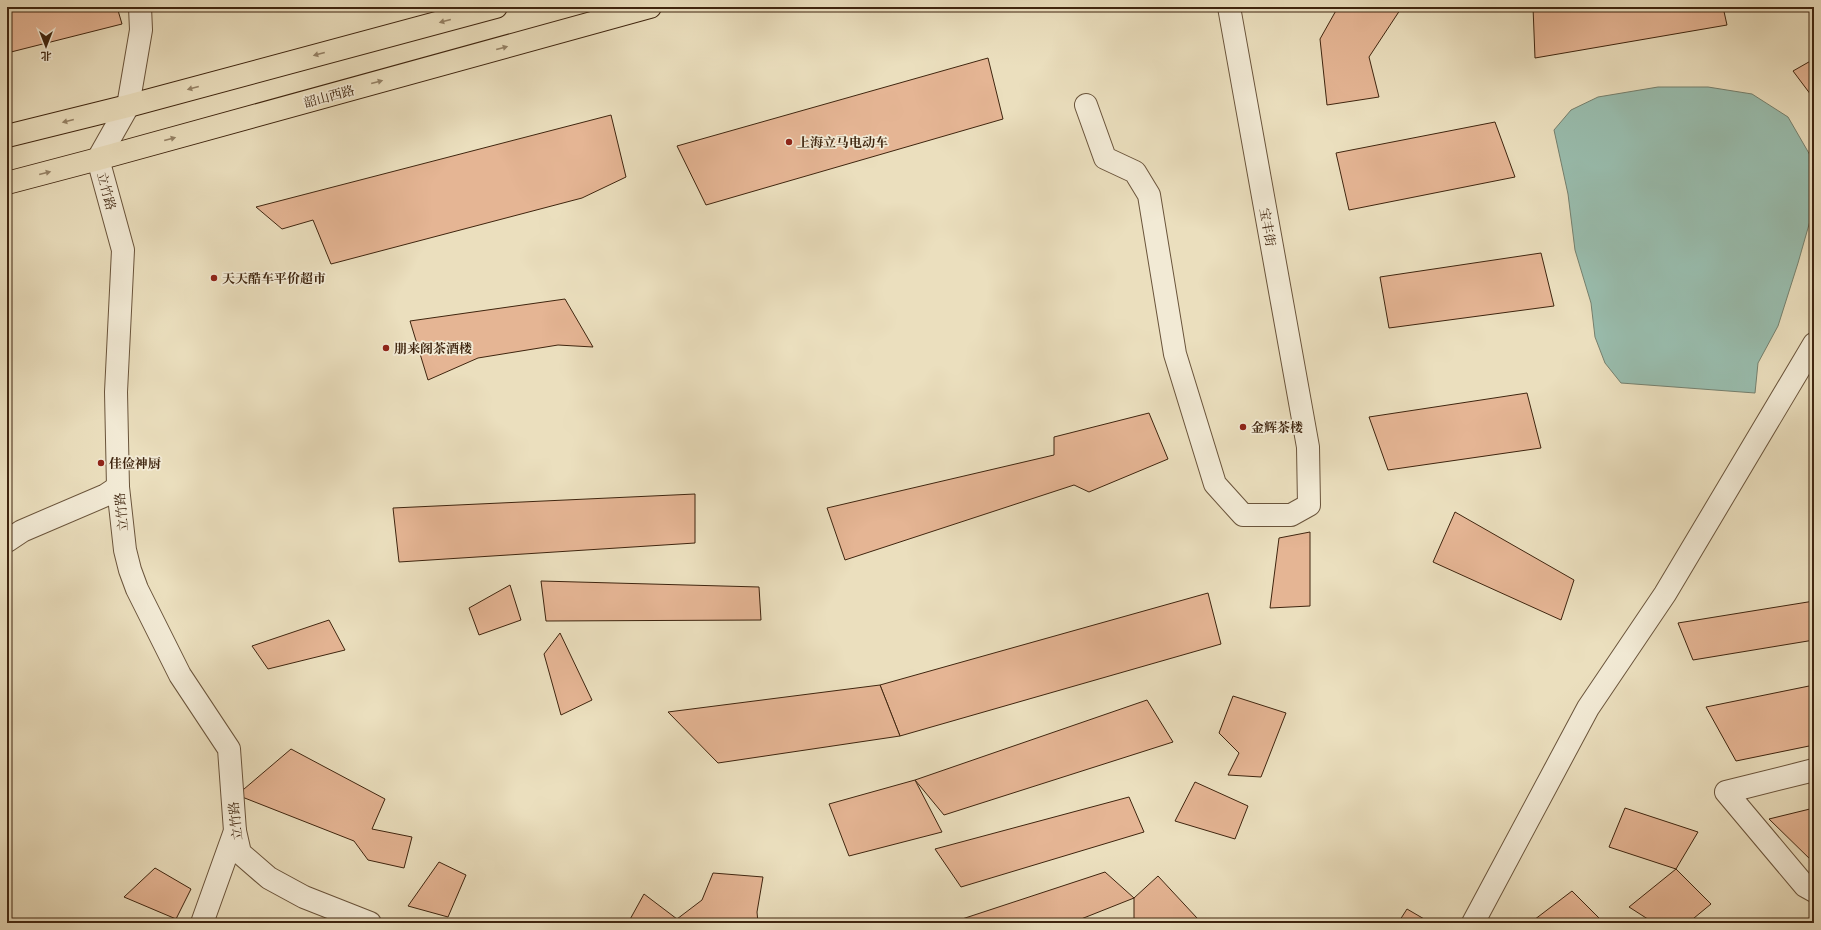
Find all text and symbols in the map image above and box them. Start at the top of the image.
one-way arrow [438,18,450,24]
north arrow [26,26,66,66]
one-way arrow [496,45,508,51]
text: 北 [41,49,52,62]
one-way arrow [313,52,325,58]
one-way arrow [370,79,383,85]
street label: 韶山西路 [302,83,356,110]
one-way arrow [187,85,199,91]
one-way arrow [61,118,74,124]
place label: 上海立马电动车 [797,135,888,150]
one-way arrow [164,136,177,142]
marker: 上海立马电动车 [784,137,794,147]
one-way arrow [39,170,51,176]
street label: 立竹路 [94,170,119,212]
street label: 宝丰街 [1257,207,1278,248]
place label: 天天酷车平价超市 [222,271,326,286]
marker: 天天酷车平价超市 [209,273,219,283]
place label: 朋来阁茶酒楼 [394,341,472,356]
marker: 朋来阁茶酒楼 [381,343,391,353]
place label: 金辉茶楼 [1251,420,1303,435]
marker: 金辉茶楼 [1238,422,1248,432]
place label: 佳俭神厨 [109,456,161,471]
marker: 佳俭神厨 [96,458,106,468]
street label: 立竹路 [112,492,131,532]
street label: 立竹路 [226,801,245,841]

